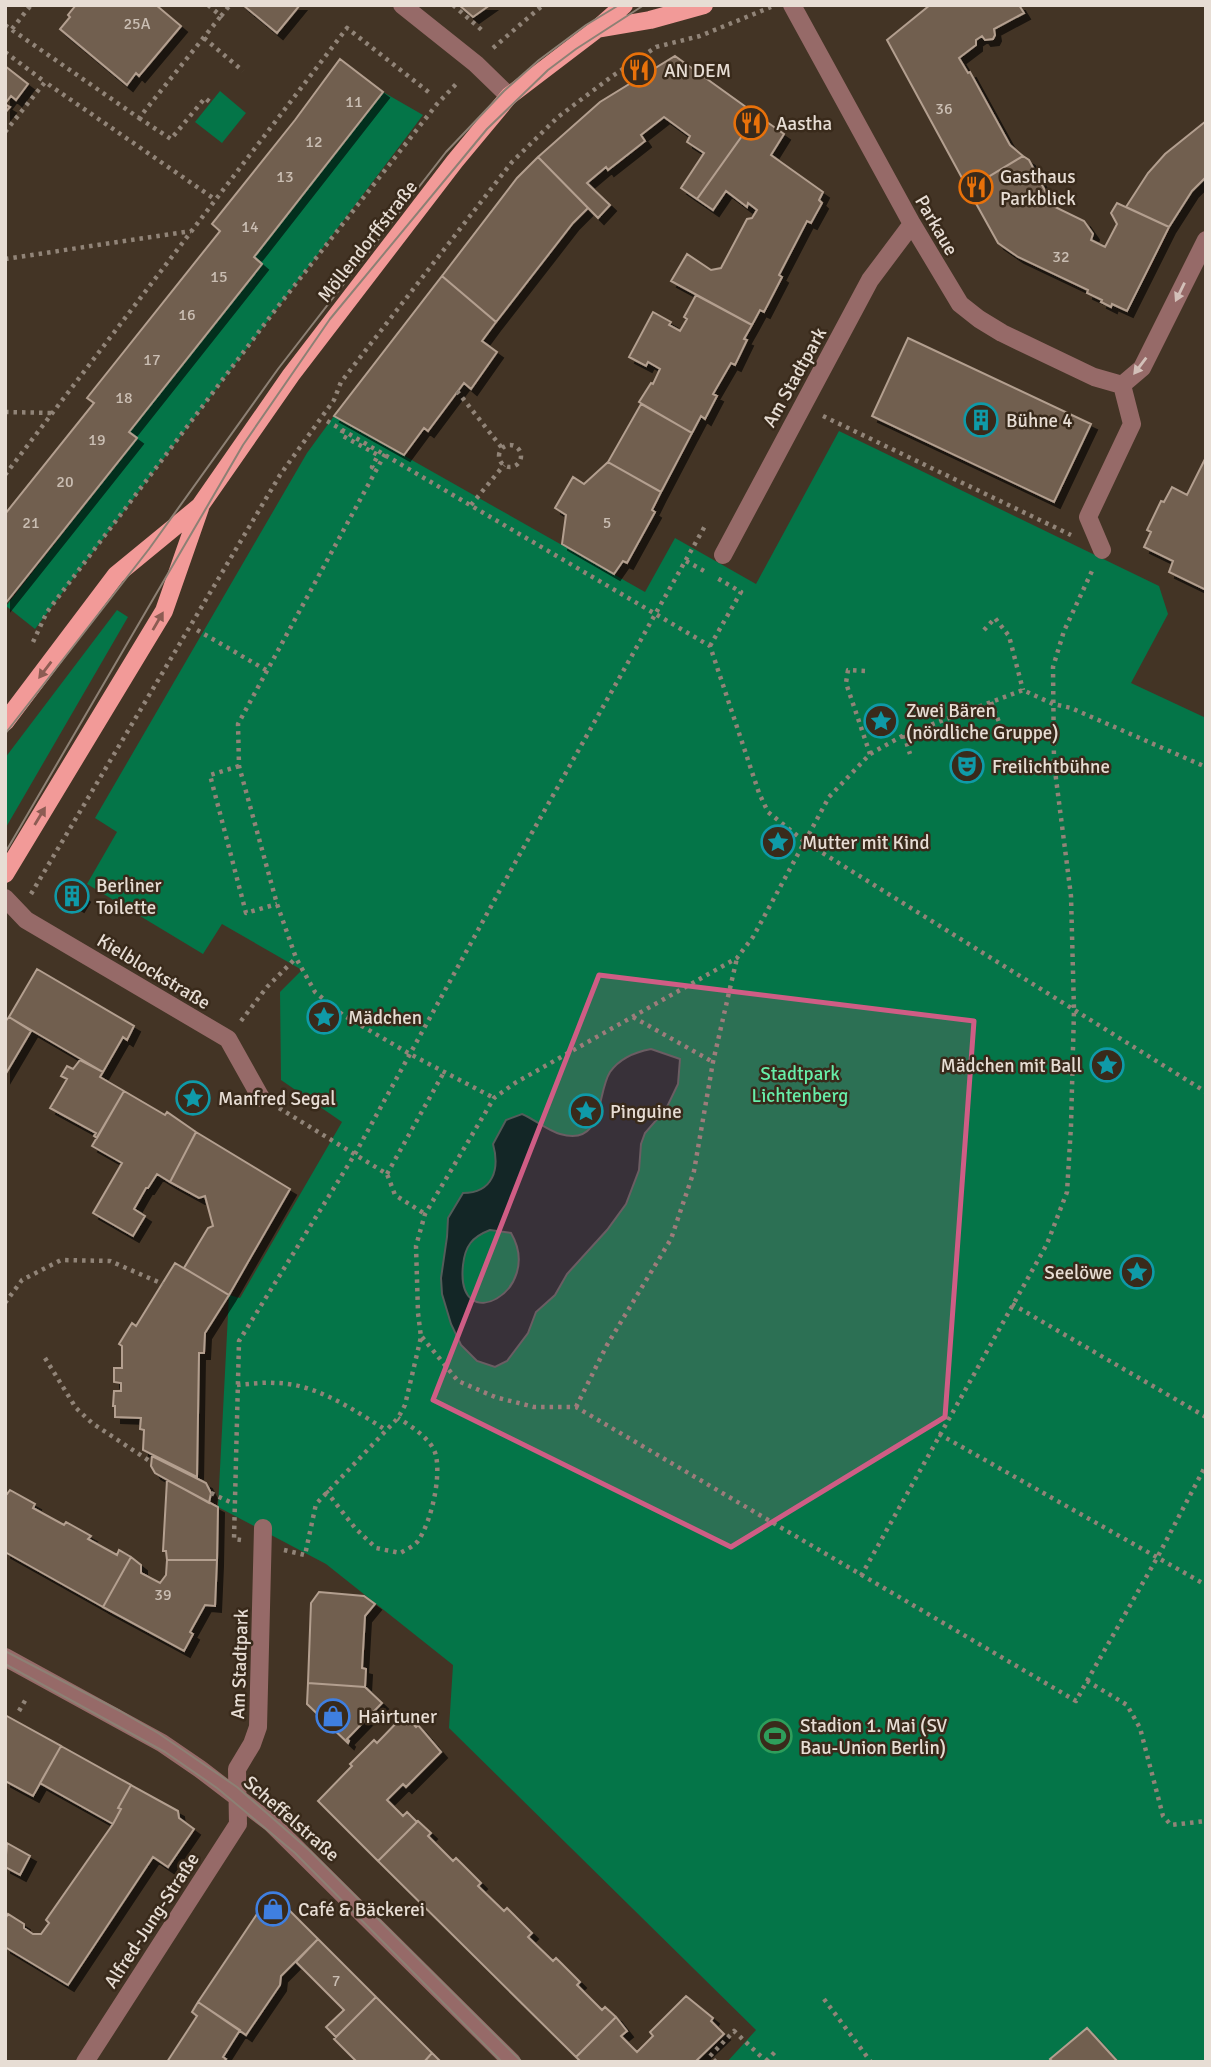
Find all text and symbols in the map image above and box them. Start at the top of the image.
house number: 25A [123,14,151,34]
restaurant icon: AN DEM [620,51,658,89]
place label: AN DEM [664,59,731,83]
house number: 11 [345,92,363,112]
house number: 36 [935,99,953,119]
restaurant icon: Aastha [732,104,770,142]
place label: Aastha [776,112,832,136]
house number: 12 [305,132,323,152]
place label: Gasthaus Parkblick [1000,165,1076,211]
house number: 13 [276,167,294,187]
restaurant icon: Gasthaus Parkblick [957,168,995,206]
street label: Möllendorffstraße [313,176,423,307]
street label: Parkaue [909,191,963,260]
house number: 14 [241,217,259,237]
house number: 32 [1052,247,1070,267]
house number: 15 [210,267,228,287]
one-way arrow [1174,282,1185,302]
house number: 16 [178,305,196,325]
street label: Am Stadtpark [758,323,832,432]
house number: 17 [143,350,161,370]
one-way arrow [1133,357,1148,375]
house number: 18 [115,388,133,408]
building icon: Bühne 4 [962,401,1000,439]
place label: Bühne 4 [1006,409,1073,433]
house number: 19 [88,430,106,450]
house number: 20 [56,472,74,492]
house number: 21 [22,513,40,533]
house number: 5 [603,513,611,533]
one-way arrow [152,611,164,630]
one-way arrow [37,660,52,678]
place label: Zwei Bären (nördliche Gruppe) [906,699,1059,745]
place icon: Zwei Bären (nördliche Gruppe) [862,702,900,740]
theatre icon: Freilichtbühne [948,747,986,785]
place label: Freilichtbühne [992,755,1110,779]
one-way arrow [34,806,47,825]
place icon: Mutter mit Kind [759,823,797,861]
place label: Mutter mit Kind [802,831,929,855]
place label: Berliner Toilette [96,874,162,920]
building icon: Berliner Toilette [53,877,91,915]
street label: Kielblockstraße [92,929,215,1015]
place icon: Mädchen [305,998,343,1036]
place label: Mädchen [348,1006,422,1030]
place icon: Mädchen mit Ball [1088,1046,1126,1084]
place label: Mädchen mit Ball [941,1054,1082,1078]
park label: Stadtpark Lichtenberg [752,1062,848,1108]
place icon: Manfred Segal [174,1079,212,1117]
place label: Manfred Segal [218,1087,336,1111]
place icon: Pinguine [567,1092,605,1130]
place label: Pinguine [610,1100,682,1124]
place icon: Seelöwe [1118,1253,1156,1291]
place label: Seelöwe [1044,1261,1112,1285]
house number: 39 [154,1585,172,1605]
street label: Am Stadtpark [226,1608,254,1720]
shop icon: Hairtuner [314,1697,352,1735]
place label: Hairtuner [358,1705,437,1729]
place label: Stadion 1. Mai (SV Bau-Union Berlin) [800,1714,947,1760]
sports icon: Stadion 1. Mai (SV Bau-Union Berlin) [756,1717,794,1755]
street label: Scheffelstraße [238,1771,344,1867]
street label: Alfred-Jung-Straße [99,1848,205,1993]
shop icon: Café & Bäckerei [254,1890,292,1928]
place label: Café & Bäckerei [298,1898,425,1922]
house number: 7 [332,1971,340,1991]

